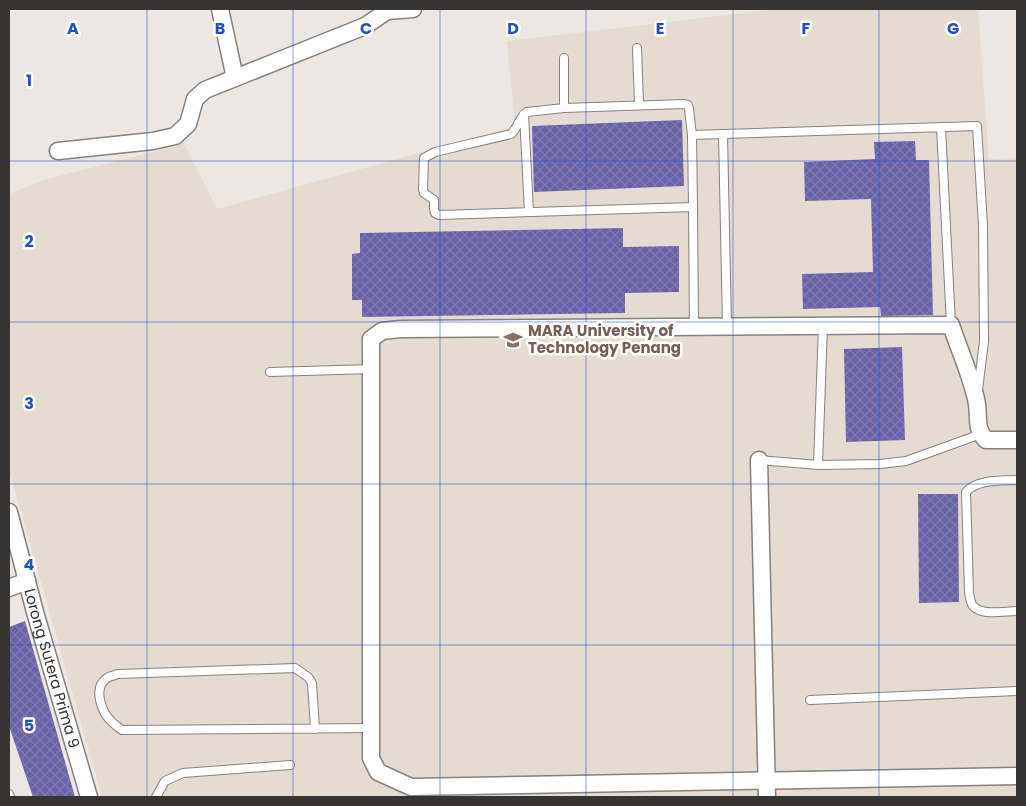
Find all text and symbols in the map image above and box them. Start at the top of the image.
text: A [67,17,79,40]
text: B [215,17,225,40]
text: C [360,17,372,40]
text: D [507,17,519,40]
text: E [656,17,664,40]
text: F [802,17,811,40]
text: G [947,17,959,40]
text: 1 [26,69,32,92]
text: 2 [24,230,34,253]
place label: MARA University of Technology Penang [528,320,681,358]
school or university icon: MARA University of Technology Penang [502,329,524,351]
text: 3 [24,392,34,415]
text: 4 [24,553,35,576]
street label: Lorong Sutera Prima 9 [19,586,85,750]
text: 5 [24,714,34,737]

